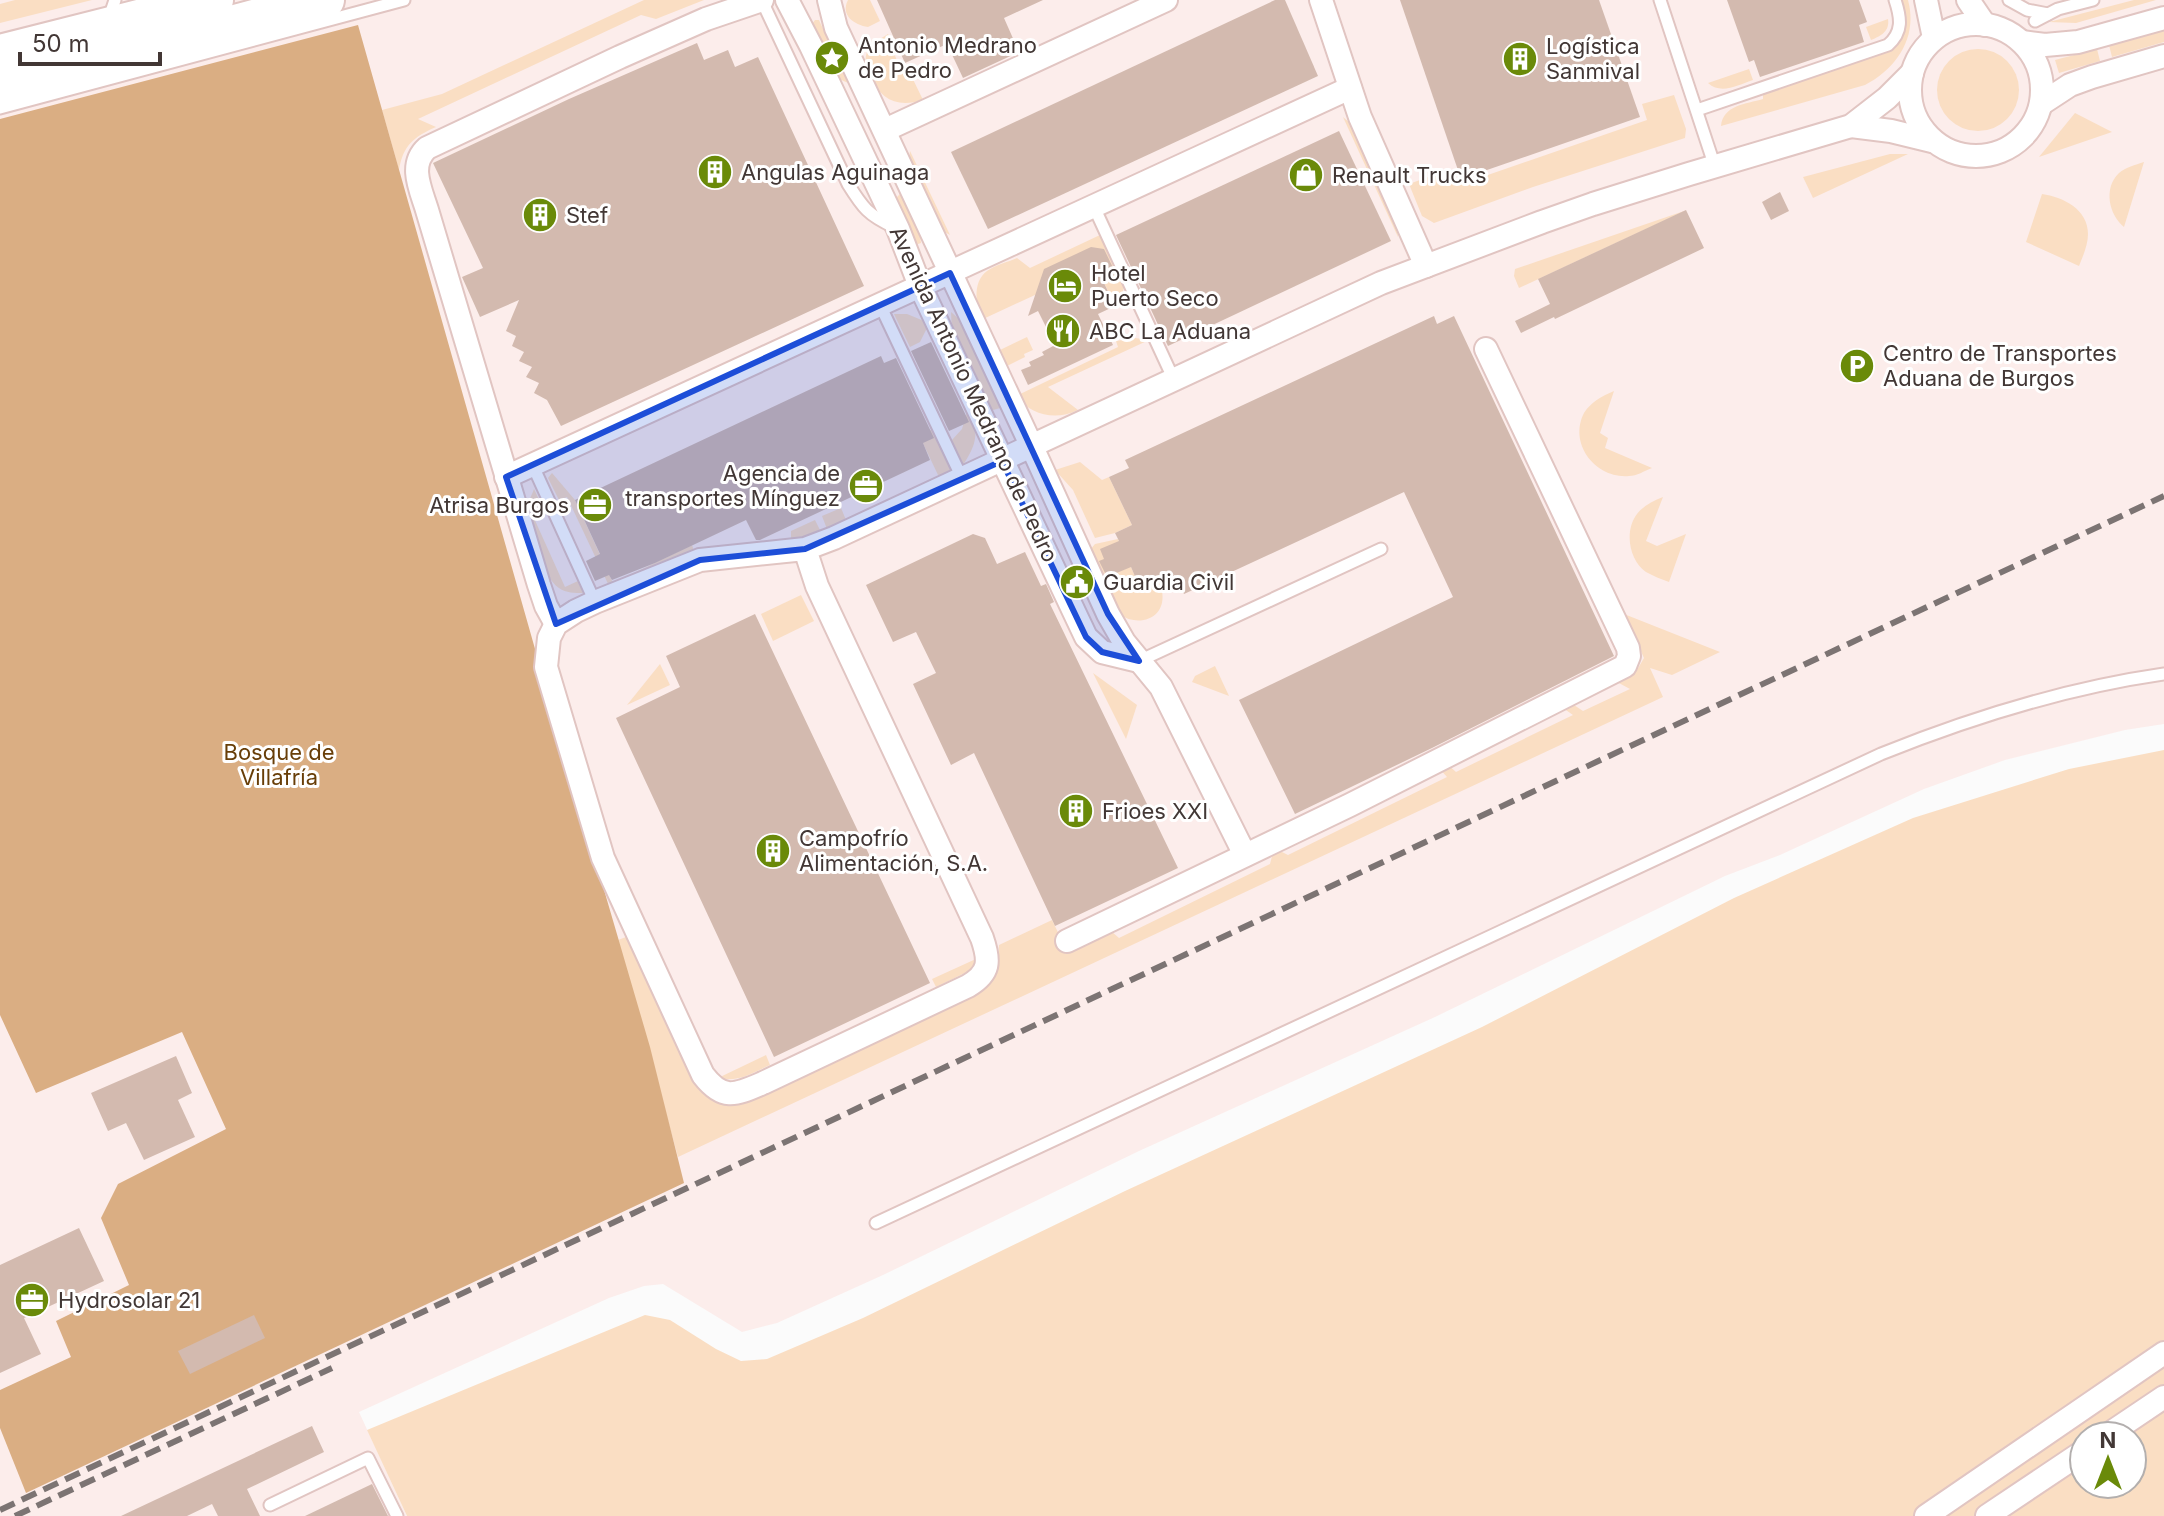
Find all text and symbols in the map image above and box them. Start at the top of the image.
scale bar [20,16,160,66]
text: 50 m [32,29,90,58]
place label: Antonio Medrano de Pedro [858,32,1037,83]
place label: Logística Sanmival [1546,33,1640,84]
place icon: Antonio Medrano de Pedro [813,39,851,77]
building icon: Logística Sanmival [1501,40,1539,78]
building icon: Angulas Aguinaga [696,153,734,191]
shop icon: Renault Trucks [1287,156,1325,194]
place label: Angulas Aguinaga [741,159,929,185]
place label: Renault Trucks [1332,162,1487,188]
building icon: Stef [521,196,559,234]
place label: Stef [566,202,608,228]
street label: Avenida Antonio Medrano de Pedro [884,222,1064,566]
place label: Hotel Puerto Seco [1091,260,1219,311]
hotel icon: Hotel Puerto Seco [1046,267,1084,305]
restaurant icon: ABC La Aduana [1044,312,1082,350]
place label: ABC La Aduana [1089,318,1251,344]
place label: Centro de Transportes Aduana de Burgos [1883,340,2117,391]
parking icon: Centro de Transportes Aduana de Burgos [1838,347,1876,385]
place label: Agencia de transportes Mínguez [625,460,840,511]
office icon: Agencia de transportes Mínguez [847,467,885,505]
office icon: Atrisa Burgos [576,486,614,524]
place label: Atrisa Burgos [429,492,569,518]
public building icon: Guardia Civil [1058,563,1096,601]
place label: Guardia Civil [1103,569,1234,595]
park label: Bosque de Villafría [224,739,335,790]
building icon: Frioes XXI [1057,792,1095,830]
place label: Frioes XXI [1102,798,1208,824]
place label: Campofrío Alimentación, S.A. [799,825,988,876]
building icon: Campofrío Alimentación, S.A. [754,832,792,870]
office icon: Hydrosolar 21 [13,1281,51,1319]
place label: Hydrosolar 21 [58,1287,200,1313]
north arrow [2068,1420,2148,1500]
text: N [2100,1427,2116,1453]

